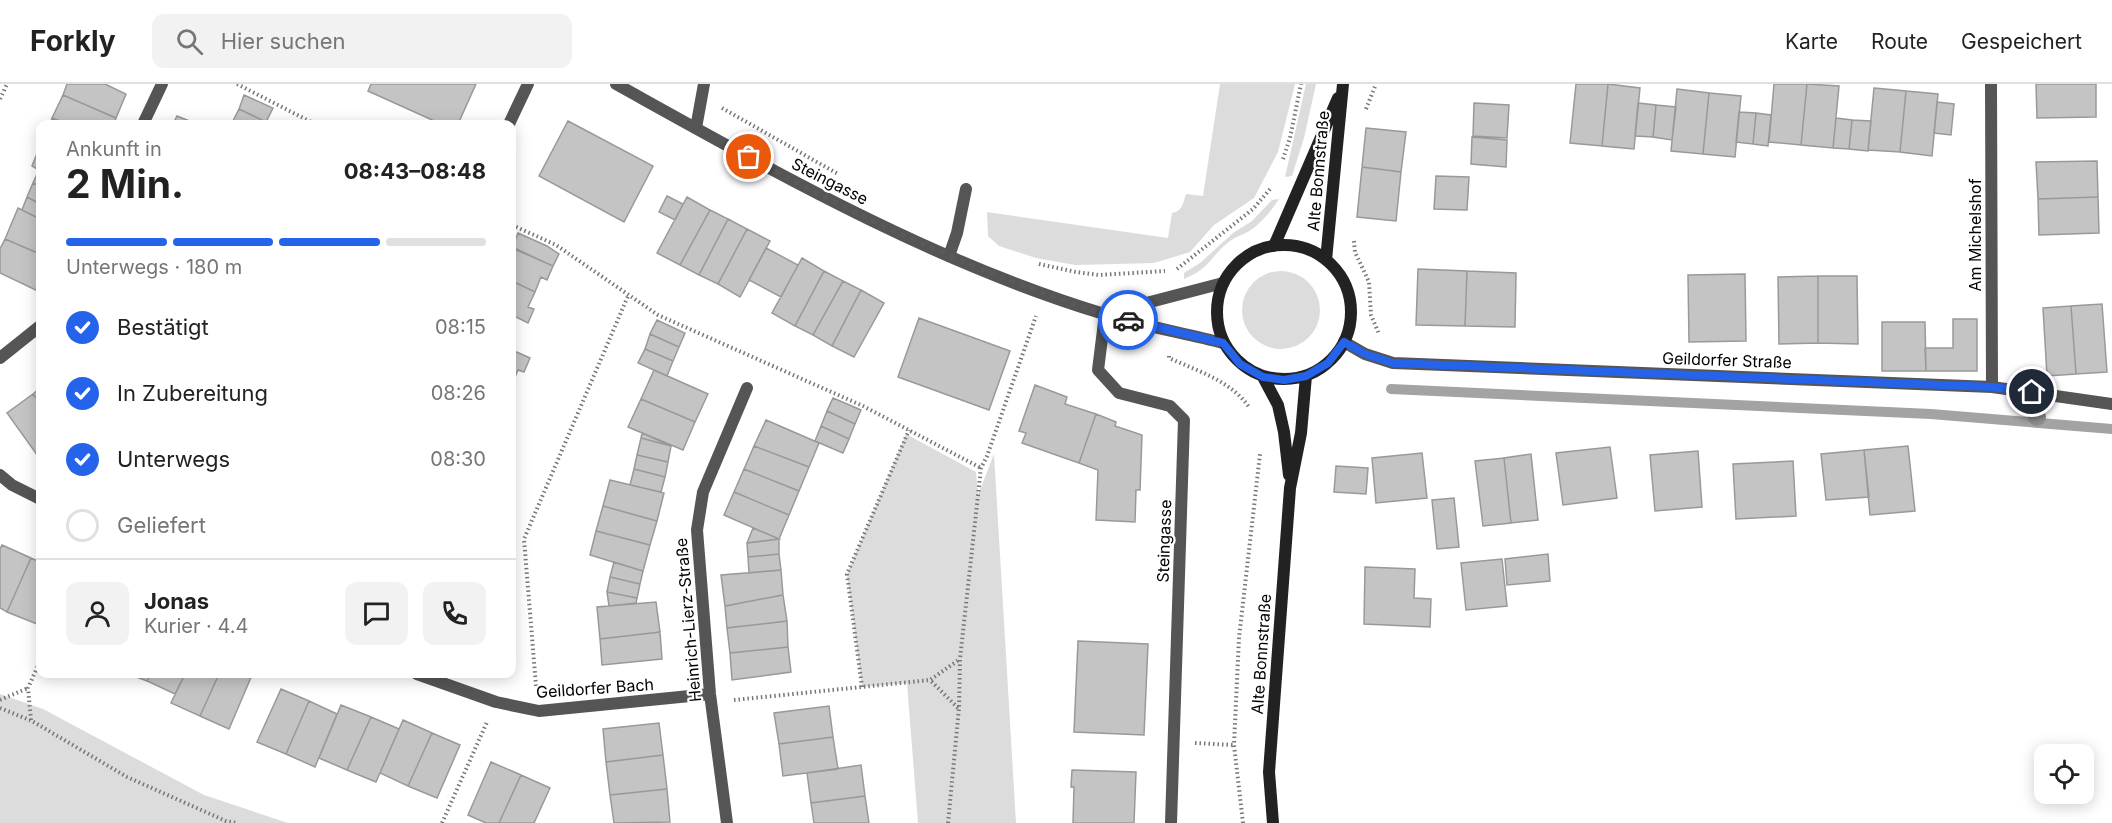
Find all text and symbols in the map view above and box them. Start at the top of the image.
search box [152,14,572,68]
text: Forkly [30,24,116,58]
icon: search [173,25,206,58]
text: Hier suchen [221,28,346,54]
text: Karte [1785,29,1838,54]
text: Route [1871,29,1928,54]
text: Gespeichert [1961,29,2082,54]
street label: Alte Bonnstraße [1303,110,1333,232]
pin [723,131,774,182]
text: Ankunft in [66,137,162,161]
icon: bag [732,140,765,173]
street label: Steingasse [788,153,872,209]
text: 08:43–08:48 [344,158,486,184]
text: 2 Min. [66,160,184,207]
street label: Am Michelshof [1965,178,1985,292]
text: Unterwegs · 180 m [66,255,242,279]
courier [1098,290,1158,350]
icon: car [1112,304,1145,337]
icon: check [66,311,99,344]
text: Bestätigt [117,314,209,340]
text: 08:15 [435,315,486,339]
street label: Geildorfer Straße [1662,348,1792,372]
pin [2006,366,2057,417]
icon: home [2015,375,2048,408]
icon: check [66,377,99,410]
text: In Zubereitung [117,380,268,406]
text: 08:26 [431,381,486,405]
icon: check [66,443,99,476]
text: Unterwegs [117,446,230,472]
text: 08:30 [430,447,486,471]
street label: Steingasse [1153,499,1175,583]
text: Geliefert [117,512,206,538]
street label: Heinrich-Lierz-Straße [671,537,705,703]
button: person [66,582,129,645]
button: chat [345,582,408,645]
button: phone [423,582,486,645]
text: Jonas [144,588,209,614]
street label: Alte Bonnstraße [1247,593,1275,715]
text: Kurier · 4.4 [144,614,248,638]
street label: Geildorfer Bach [535,674,655,702]
map controls [2034,744,2094,804]
button: locate [2034,744,2094,804]

